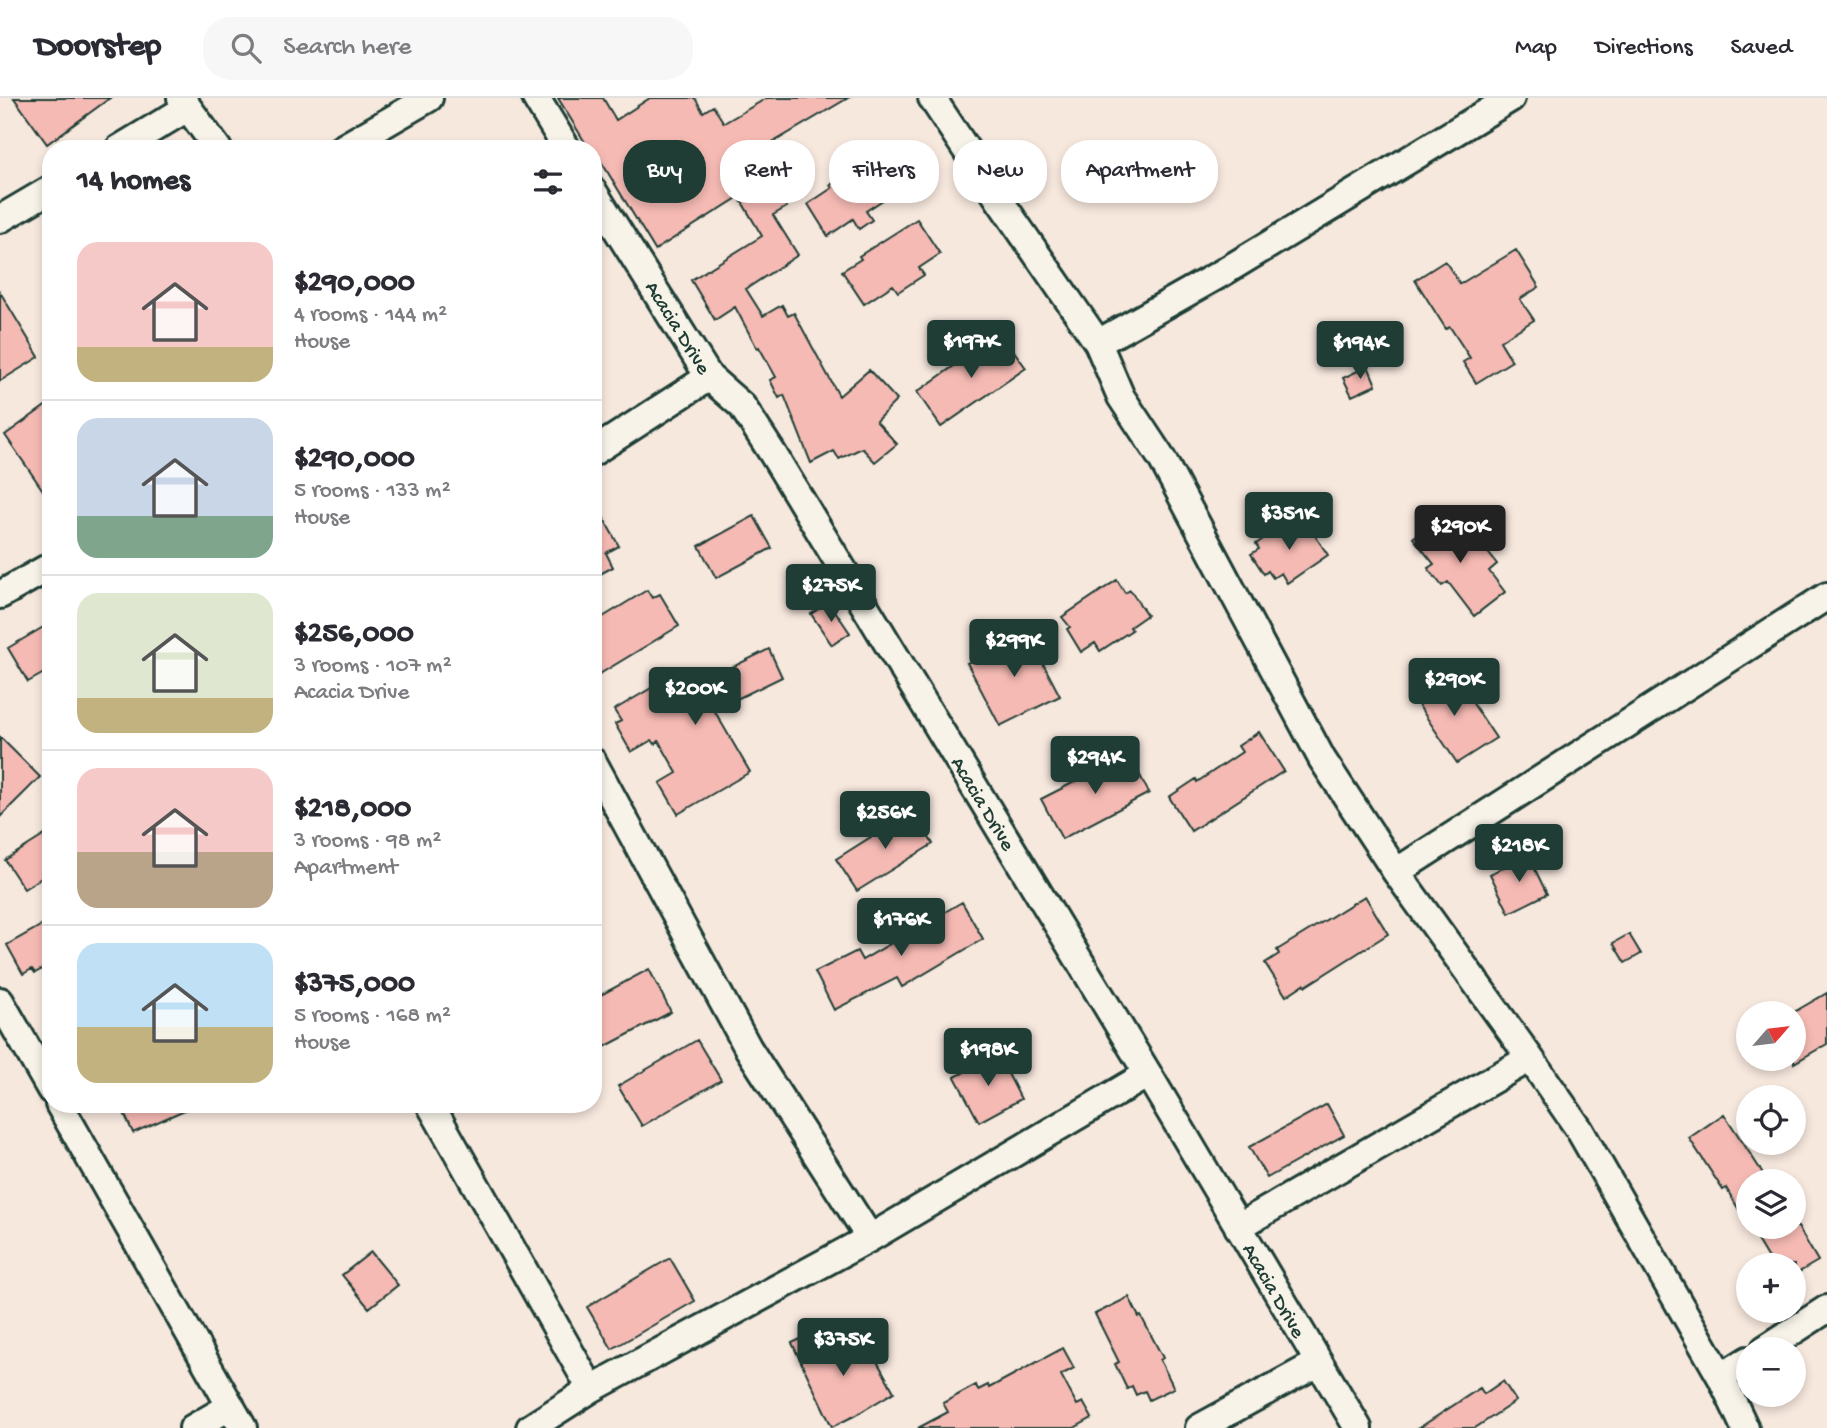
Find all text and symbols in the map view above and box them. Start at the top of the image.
search box [203,17,693,80]
text: Doorstep [35,29,161,67]
icon: search [227,29,265,67]
text: Search here [283,33,411,64]
text: Map [1515,34,1557,63]
text: Directions [1595,34,1693,63]
text: Saved [1731,34,1792,63]
chip: Buy [623,140,706,203]
chip: Rent [720,140,815,203]
chip: Filters [829,140,939,203]
chip: New [953,140,1047,203]
chip: Apartment [1061,140,1218,203]
icon: filters [529,163,567,201]
text: 14 homes [77,165,190,200]
text: $290,000 [294,267,415,302]
icon: home [133,270,217,354]
street label: Acacia Drive [638,278,715,381]
text: 4 rooms · 144 m² [294,302,447,329]
pin: $197K [922,320,1020,380]
pin: $194K [1311,322,1409,381]
text: House [294,329,350,356]
text: $197K [943,329,999,356]
text: $194K [1333,330,1387,357]
text: $290,000 [294,443,415,478]
icon: home [133,446,217,530]
text: 5 rooms · 133 m² [294,478,451,505]
pin: $351K [1240,492,1338,552]
text: $351K [1261,501,1317,528]
text: House [294,505,350,532]
pin: $290K [1411,505,1509,565]
text: $290K [1431,514,1489,541]
pin: $275K [782,564,880,624]
text: $275K [802,573,860,600]
text: $256,000 [294,618,414,653]
pin: $299K [965,620,1063,679]
icon: home [133,621,217,705]
text: $299K [985,628,1043,655]
text: 3 rooms · 107 m² [294,653,452,680]
pin: $290K [1405,658,1503,718]
text: $290K [1425,667,1483,694]
pin: $200K [646,668,744,727]
text: $200K [665,676,725,703]
text: Acacia Drive [294,680,409,707]
pin: $294K [1046,736,1144,796]
text: $294K [1067,745,1123,772]
street label: Acacia Drive [943,753,1019,857]
pin: $256K [836,792,934,851]
text: $218,000 [294,793,411,828]
icon: home [133,796,217,880]
text: $256K [856,800,914,827]
pin: $218K [1470,824,1568,884]
text: 3 rooms · 98 m² [294,828,441,855]
text: $218K [1491,833,1547,860]
text: Apartment [294,855,398,882]
pin: $176K [852,898,950,958]
text: $176K [873,907,929,934]
text: $375,000 [294,968,415,1003]
icon: home [133,971,217,1055]
north arrow [1736,1001,1806,1071]
map controls [1736,1001,1806,1407]
text: 5 rooms · 168 m² [294,1003,451,1030]
pin: $198K [939,1028,1037,1088]
text: House [294,1030,350,1057]
text: $198K [960,1037,1016,1064]
button: locate [1736,1085,1806,1155]
button: layers [1736,1169,1806,1239]
street label: Acacia Drive [1235,1240,1310,1345]
button: + [1736,1253,1806,1323]
pin: $375K [794,1318,892,1378]
text: $375K [814,1327,873,1354]
button: − [1736,1337,1806,1407]

